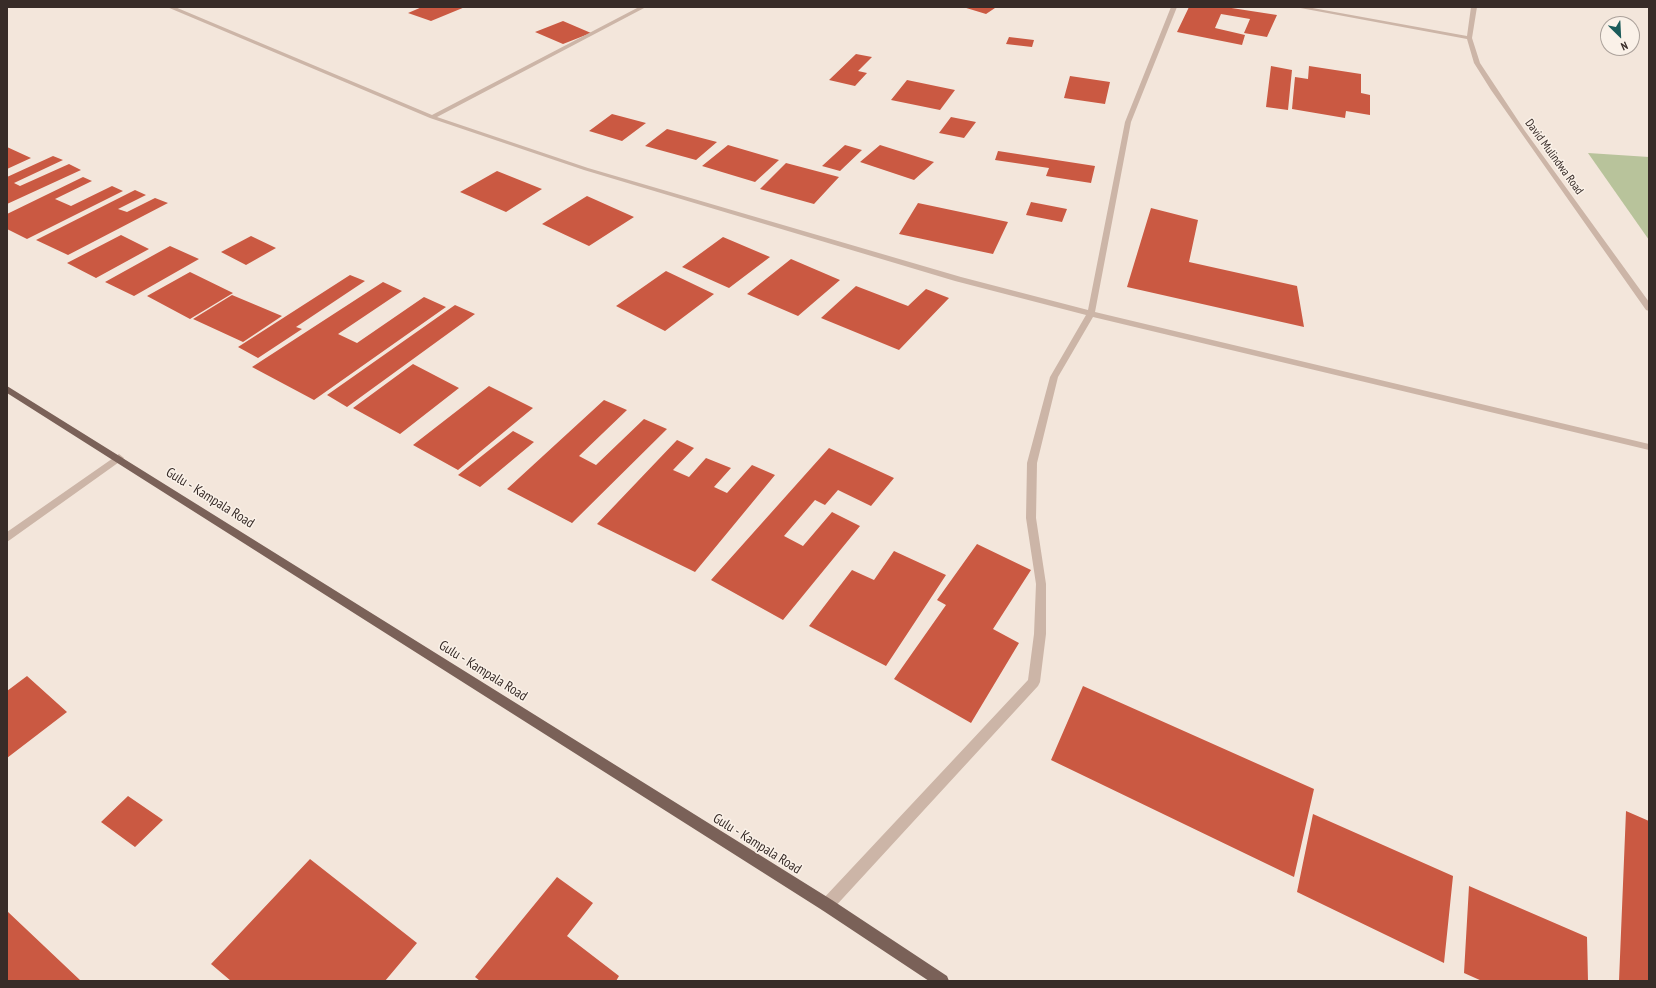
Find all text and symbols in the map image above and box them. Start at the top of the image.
north arrow [1600,16,1640,56]
text: N [1619,38,1630,54]
street label: David Mulindwa Road [1522,116,1586,198]
street label: Gulu - Kampala Road [163,464,257,532]
street label: Gulu - Kampala Road [436,637,530,705]
street label: Gulu - Kampala Road [710,810,804,878]

